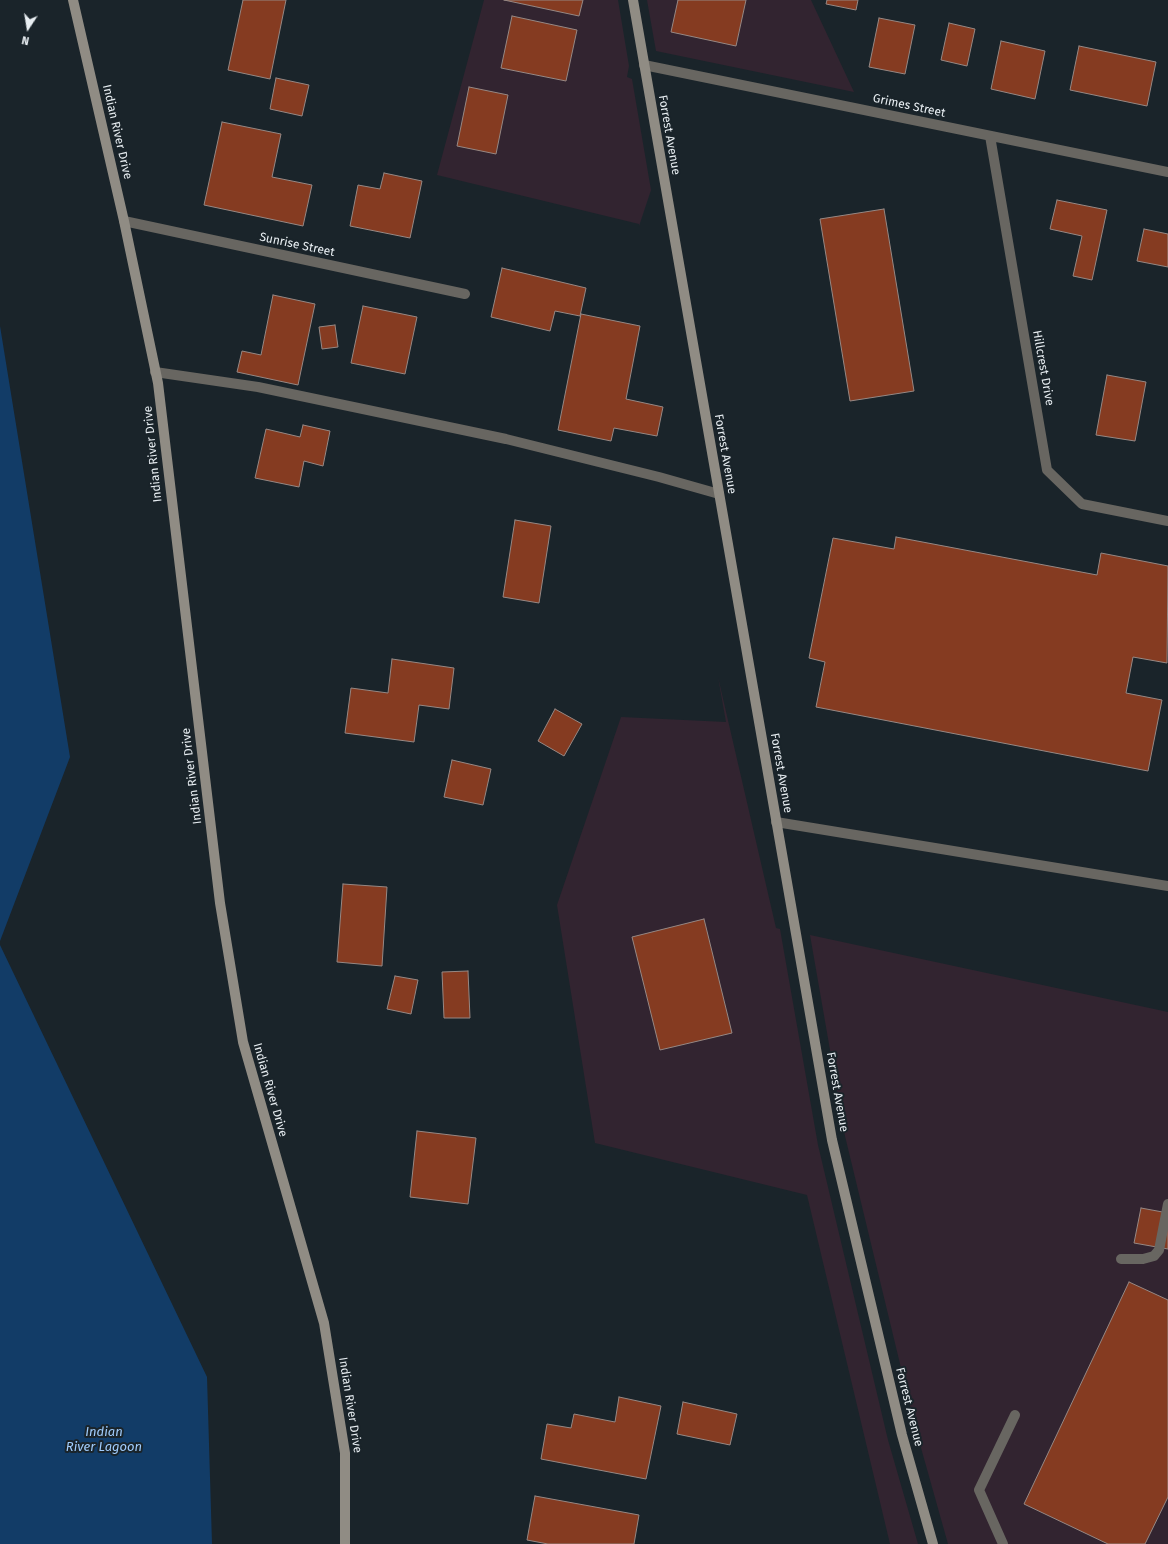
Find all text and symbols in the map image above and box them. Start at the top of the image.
north arrow [8,8,48,48]
text: N [20,33,30,47]
street label: Indian River Drive [99,83,135,181]
street label: Grimes Street [871,91,947,121]
street label: Forrest Avenue [655,94,683,176]
street label: Sunrise Street [258,230,336,260]
street label: Hillcrest Drive [1029,329,1057,407]
street label: Indian River Drive [141,405,165,503]
street label: Forrest Avenue [711,413,739,495]
street label: Indian River Drive [179,727,205,825]
street label: Forrest Avenue [767,732,795,814]
street label: Indian River Drive [250,1041,290,1139]
street label: Forrest Avenue [823,1051,851,1133]
street label: Indian River Drive [335,1356,365,1454]
street label: Forrest Avenue [892,1366,926,1448]
water label: Indian River Lagoon [66,1424,142,1455]

